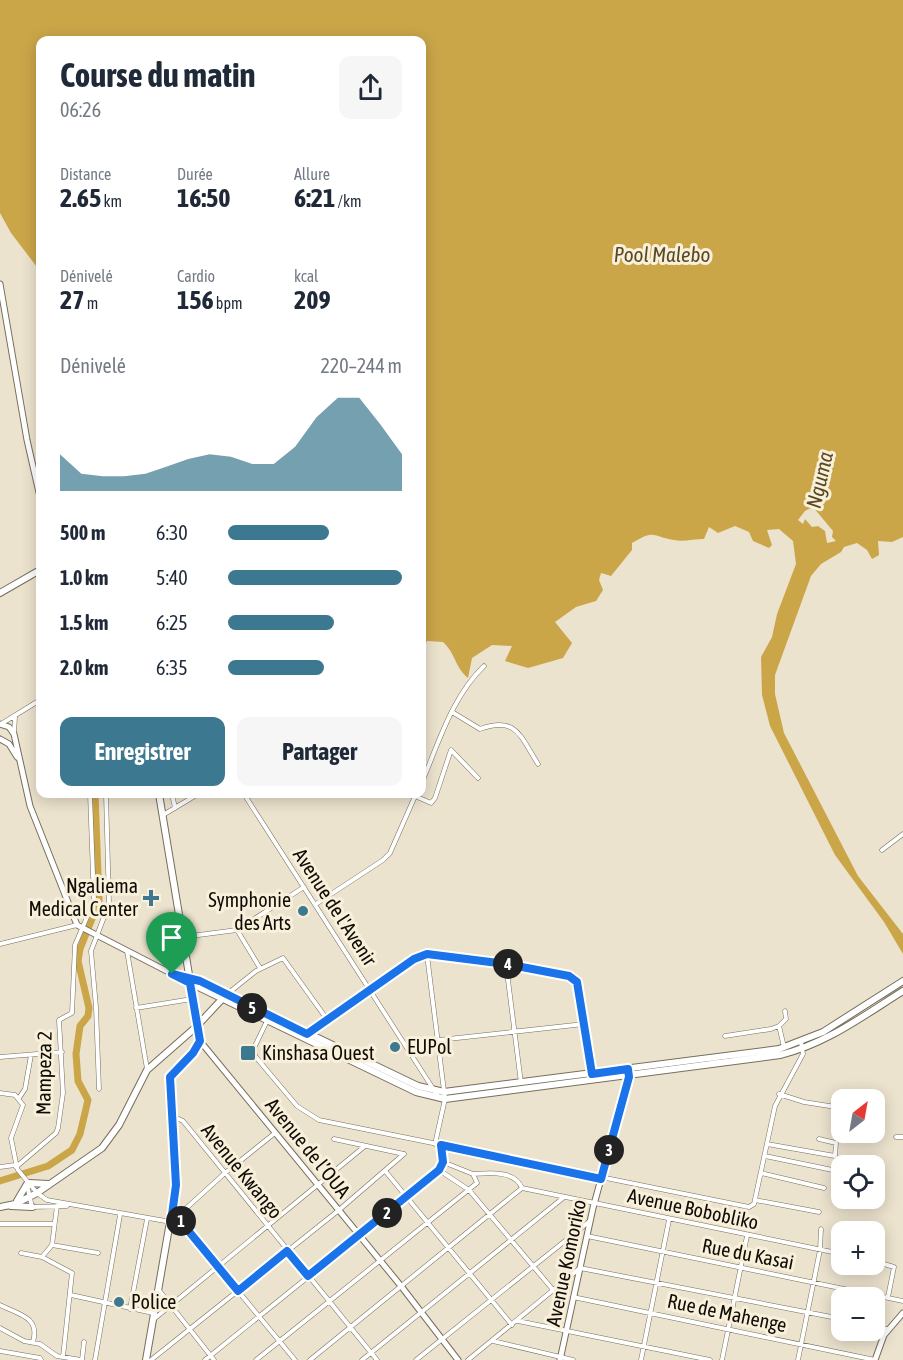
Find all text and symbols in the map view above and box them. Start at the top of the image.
text: Course du matin [60,56,256,94]
button: share [339,56,402,119]
text: 06:26 [60,98,101,121]
text: Distance [60,165,111,183]
text: Durée [177,165,213,183]
text: Allure [294,165,330,183]
text: 2.65 [60,183,101,213]
text: 16:50 [177,183,231,213]
text: 6:21 [294,183,335,213]
text: km [101,192,122,210]
text: /km [335,192,361,210]
water label: Pool Malebo [614,242,710,266]
text: Dénivelé [60,267,113,285]
text: Cardio [177,267,215,285]
text: kcal [294,267,318,285]
text: 27 [60,285,84,315]
text: 156 [177,285,214,315]
text: 209 [294,285,331,315]
text: m [84,294,98,312]
text: bpm [214,294,243,312]
text: Dénivelé [60,354,126,377]
text: 220–244 m [320,354,402,377]
water label: Nguma [801,449,837,510]
text: 500 m [60,521,105,544]
text: 6:30 [156,521,188,544]
text: 1.0 km [60,566,108,589]
text: 5:40 [156,566,188,589]
text: 1.5 km [60,611,108,634]
text: 6:25 [156,611,188,634]
text: 2.0 km [60,656,108,679]
text: 6:35 [156,656,188,679]
button: Enregistrer [60,717,225,786]
button: Partager [237,717,402,786]
street label: Avenue de l'Avenir [289,844,382,971]
place label: Ngaliema Medical Center [28,874,139,920]
place label: Symphonie des Arts [208,888,291,934]
marker: Ngaliema Medical Center [142,889,160,907]
marker: Symphonie des Arts [296,904,310,918]
pin [146,912,197,974]
icon: arrive [155,921,188,954]
pin: 4 [493,949,523,979]
text: 4 [504,955,512,973]
pin: 5 [237,993,267,1023]
text: 5 [248,999,256,1017]
street label: Mampeza 2 [31,1031,56,1115]
place label: EUPol [407,1035,452,1058]
marker: EUPol [388,1040,402,1054]
place label: Kinshasa Ouest [262,1041,375,1064]
marker: Kinshasa Ouest [239,1044,257,1062]
north arrow [831,1089,885,1143]
map controls [831,1089,885,1341]
street label: Avenue de l’OUA [261,1093,356,1202]
street label: Avenue Kwango [197,1119,288,1223]
pin: 3 [594,1135,624,1165]
text: 3 [605,1141,613,1159]
button: locate [831,1155,885,1209]
street label: Avenue Bobobliko [626,1183,761,1234]
street label: Avenue Komoriko [541,1197,590,1328]
pin: 2 [372,1198,402,1228]
text: 2 [383,1204,391,1222]
pin: 1 [166,1206,196,1236]
text: 1 [177,1212,185,1230]
button: + [831,1221,885,1275]
street label: Rue du Kasai [700,1233,796,1274]
button: − [831,1287,885,1341]
street label: Rue de Mahenge [665,1289,789,1336]
place label: Police [131,1290,176,1313]
marker: Police [112,1295,126,1309]

